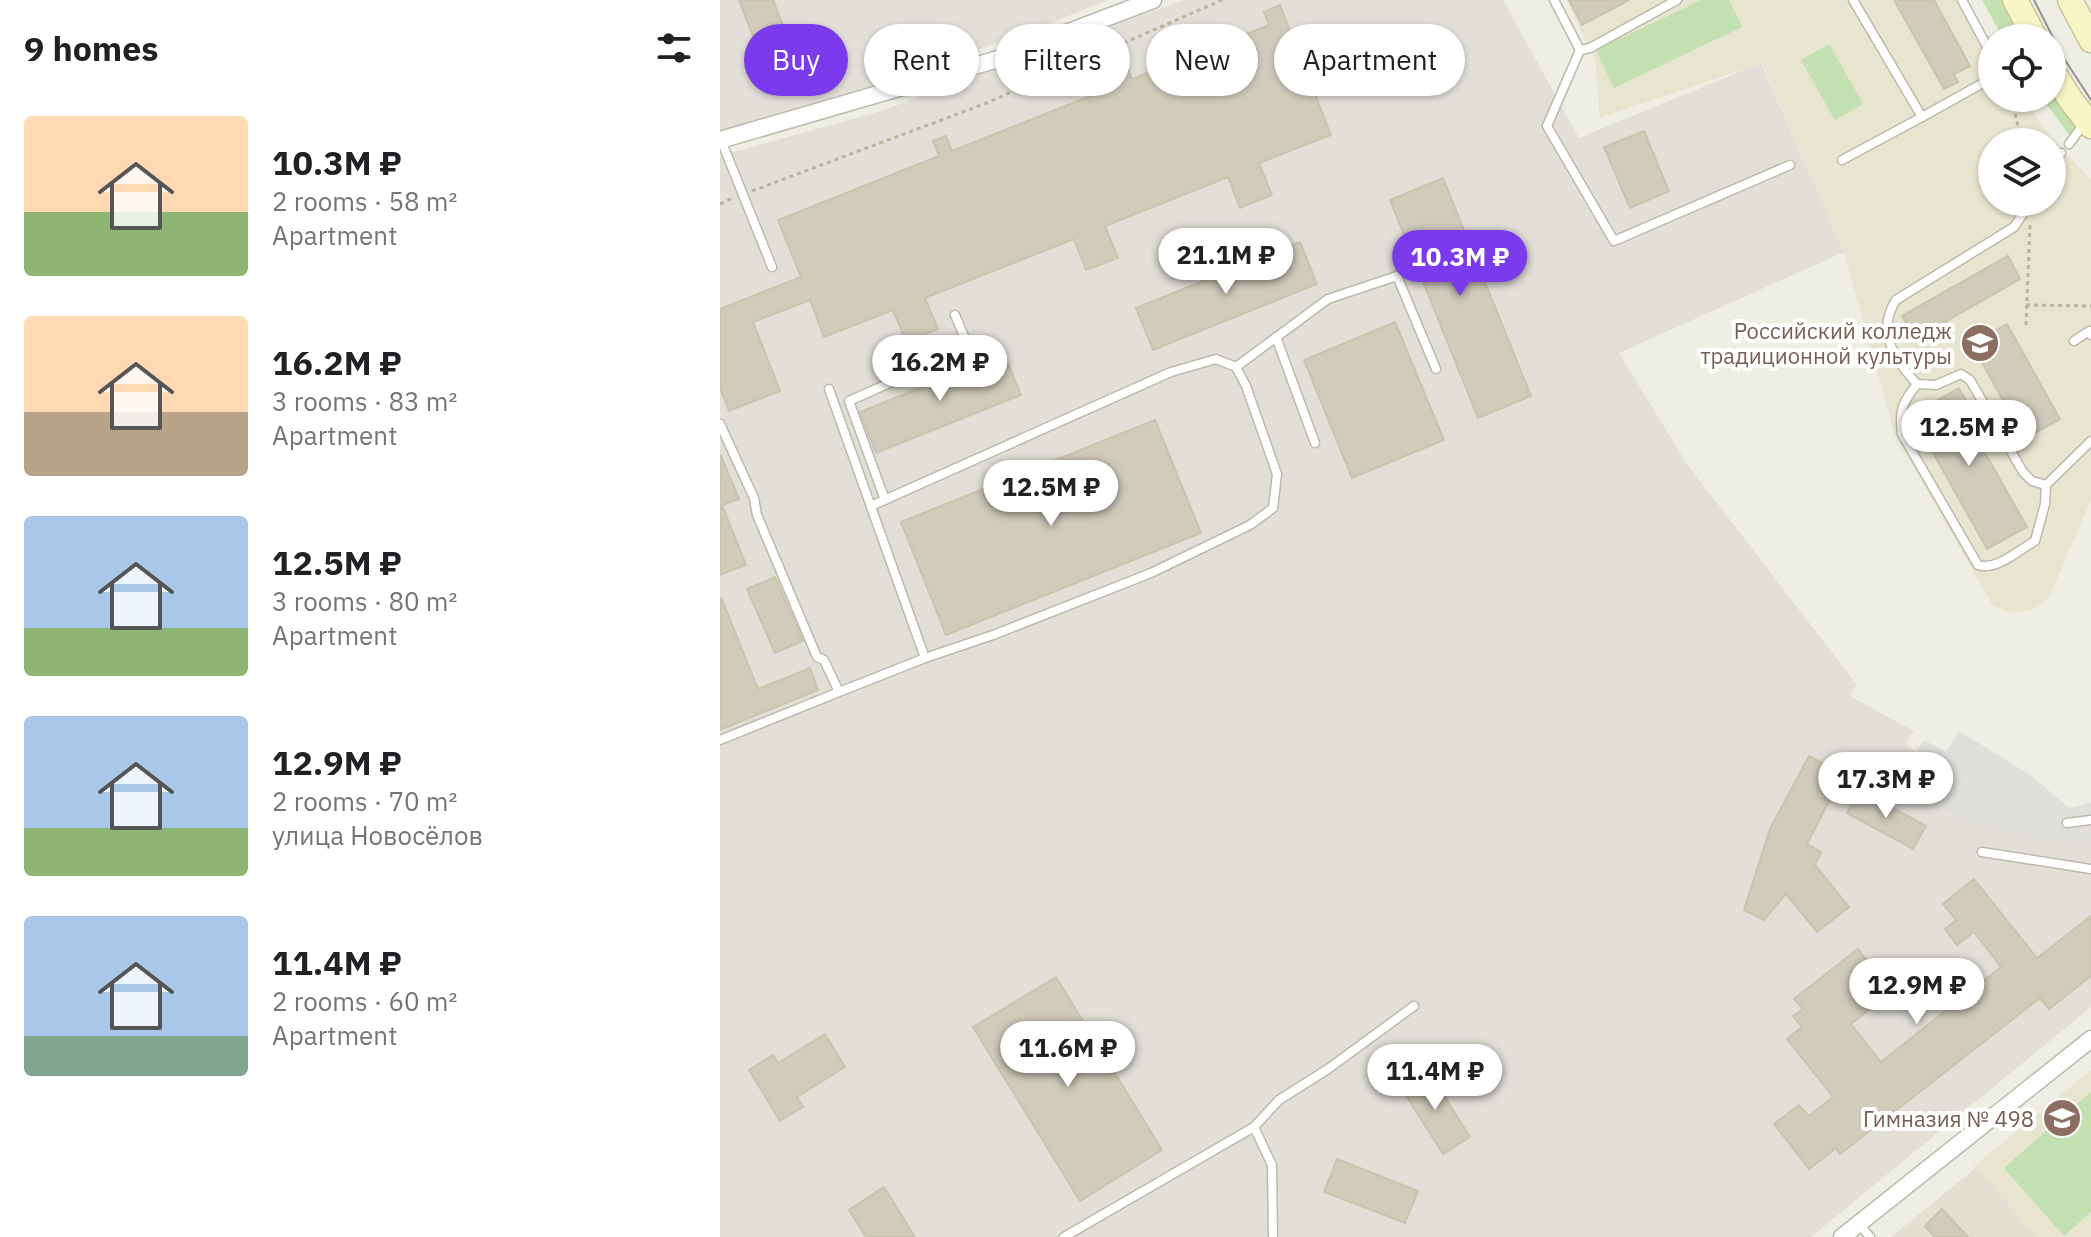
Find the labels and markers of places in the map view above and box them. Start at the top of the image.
pin: 21.1M ₽ [1152,228,1300,296]
pin: 10.3M ₽ [1386,230,1534,298]
place label: Российский колледж традиционной культуры [1700,316,1952,370]
school or university icon: Российский колледж традиционной культуры [1959,322,2001,364]
pin: 16.2M ₽ [866,335,1014,403]
pin: 12.5M ₽ [1895,400,2043,468]
pin: 12.5M ₽ [977,460,1125,528]
pin: 17.3M ₽ [1812,752,1960,820]
pin: 12.9M ₽ [1843,958,1991,1026]
pin: 11.6M ₽ [994,1021,1142,1089]
pin: 11.4M ₽ [1361,1044,1509,1112]
school or university icon: Гимназия № 498 [2041,1097,2083,1139]
place label: Гимназия № 498 [1863,1104,2034,1133]

